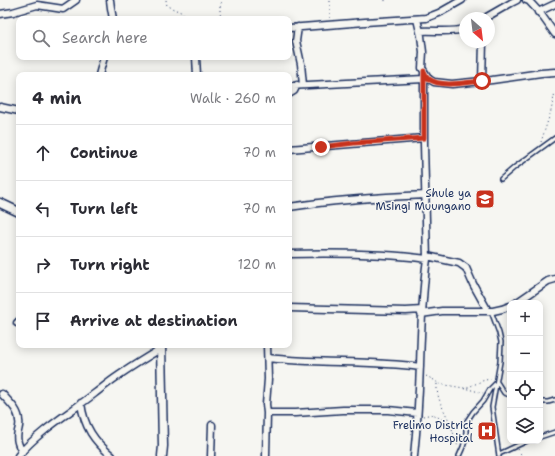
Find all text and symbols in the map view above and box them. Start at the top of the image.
north arrow [459,12,495,48]
search box [16,16,292,60]
icon: search [30,27,52,49]
text: Search here [62,28,148,48]
route start [473,72,491,90]
text: 4 min [32,87,82,109]
text: Walk · 260 m [190,90,276,107]
route end [312,138,330,156]
icon: ahead [32,142,54,164]
text: Continue [70,143,138,163]
text: 70 m [242,144,276,161]
place label: Shule ya Msingi Muungano [376,186,471,214]
school or university icon: Shule ya Msingi Muungano [474,188,496,210]
icon: left [32,198,54,220]
text: Turn left [70,199,138,219]
text: 70 m [242,200,276,217]
icon: right [32,254,54,276]
text: Turn right [70,255,150,275]
text: 120 m [238,256,276,273]
map controls [507,300,543,444]
button: + [507,300,543,336]
icon: arrive [32,310,54,332]
text: Arrive at destination [70,311,238,331]
button: − [507,336,543,372]
button: locate [507,372,543,408]
button: layers [507,408,543,444]
place label: Frelimo District Hospital [393,418,474,446]
hospital icon: Frelimo District Hospital [476,420,498,442]

